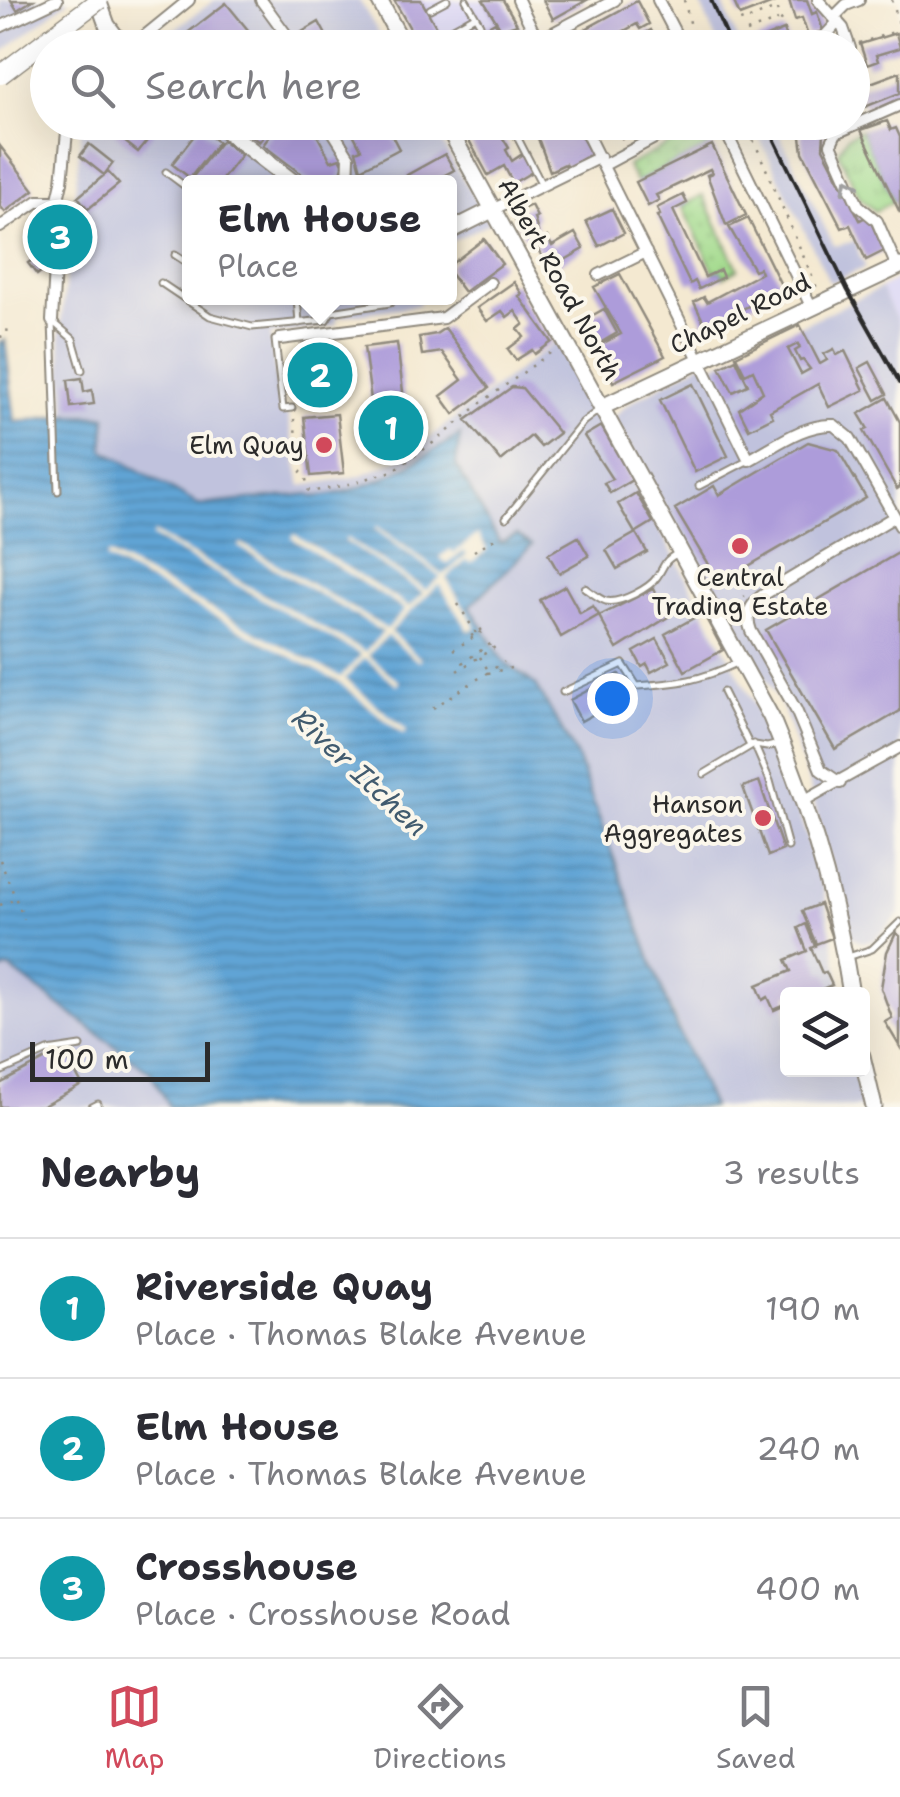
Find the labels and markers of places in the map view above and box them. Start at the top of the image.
pin: 3 [28,200,92,274]
pin: 2 [288,338,352,412]
pin: 1 [358,390,424,466]
place label: Elm Quay [189,428,304,462]
marker: Elm Quay [313,434,335,456]
marker: Central Trading Estate [729,535,751,557]
place label: Central Trading Estate [651,560,829,623]
place label: Hanson Aggregates [604,787,743,850]
marker: Hanson Aggregates [752,807,774,829]

